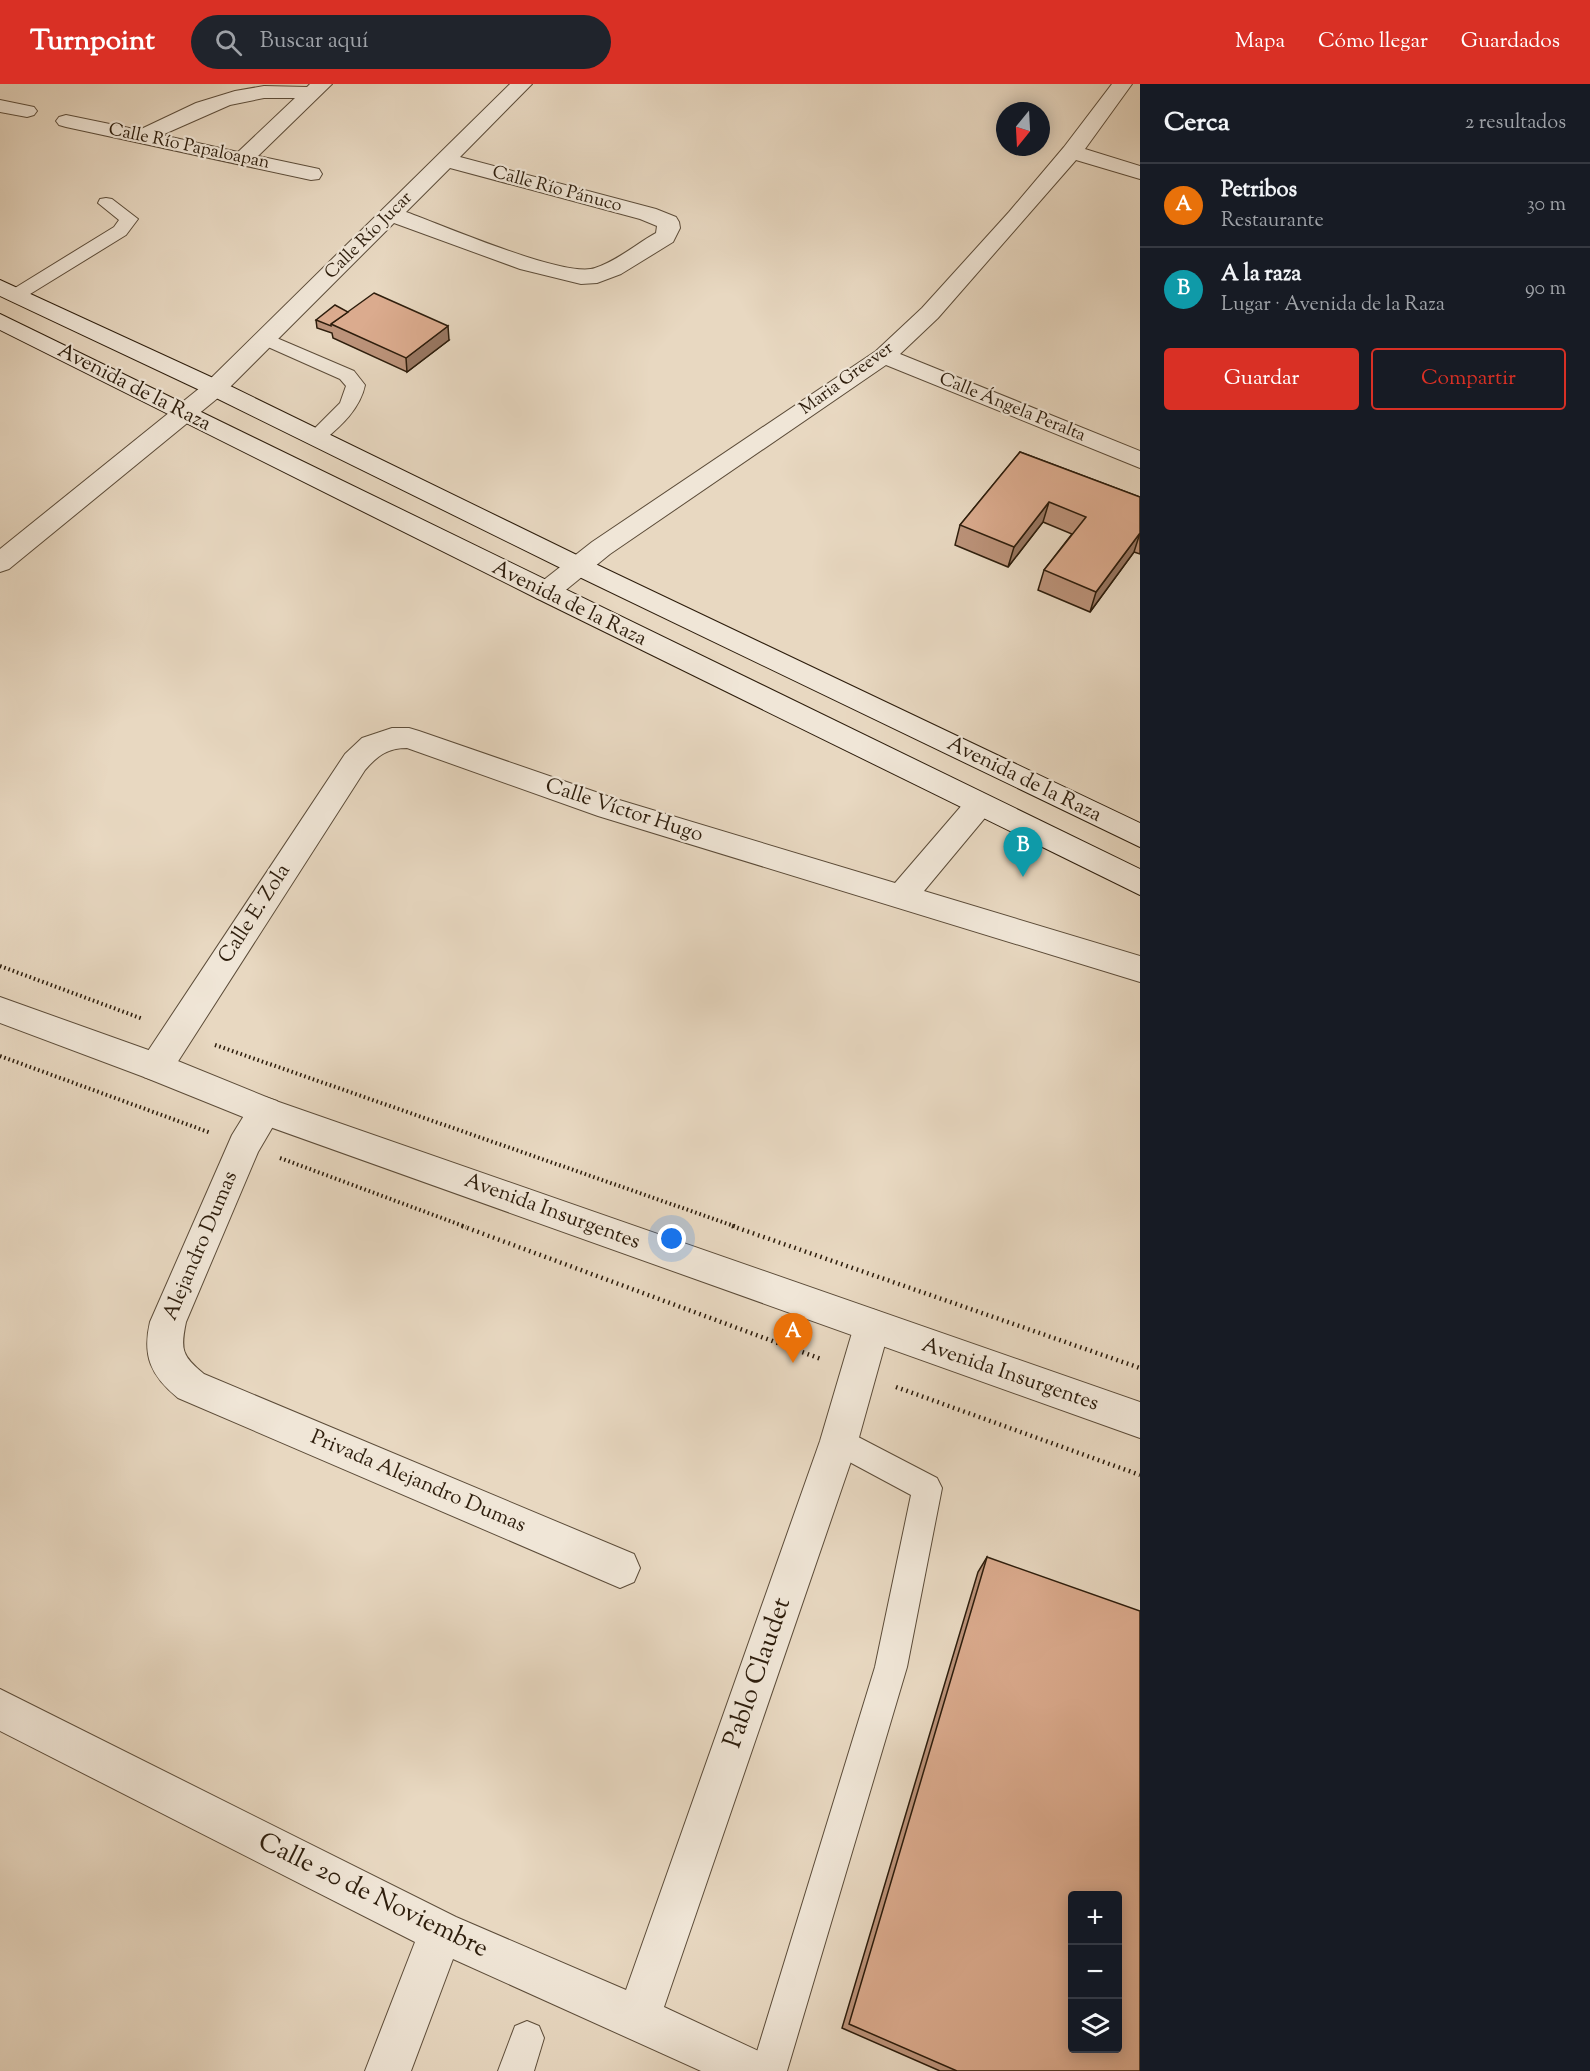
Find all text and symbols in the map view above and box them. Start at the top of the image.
search box [191,15,611,69]
text: Turnpoint [30,22,155,62]
icon: search [212,26,245,59]
text: Buscar aquí [260,26,369,58]
text: Mapa [1235,27,1285,57]
text: Cómo llegar [1318,27,1428,57]
text: Guardados [1461,27,1560,57]
north arrow [996,102,1050,156]
text: Cerca [1164,105,1230,142]
text: 2 resultados [1465,109,1566,138]
street label: Calle Río Papaloapan [106,117,272,177]
street label: Calle Río Pánuco [489,160,625,220]
text: Petribos [1221,175,1297,207]
street label: Calle Río Jucar [319,186,419,286]
text: A [1175,191,1192,220]
text: 30 m [1527,191,1566,220]
text: Restaurante [1221,207,1324,236]
text: A la raza [1221,259,1301,291]
text: B [1177,275,1190,304]
text: 90 m [1525,275,1566,304]
text: Lugar · Avenida de la Raza [1221,291,1445,320]
street label: Avenida de la Raza [52,336,216,440]
street label: Maria Greever [795,336,900,422]
button: Guardar [1164,348,1359,410]
button: Compartir [1371,348,1566,410]
street label: Calle Ángela Peralta [935,367,1089,449]
street label: Avenida de la Raza [487,554,652,655]
street label: Avenida de la Raza [942,730,1107,831]
street label: Calle Víctor Hugo [541,771,707,851]
pin: B [1004,828,1042,877]
street label: Calle E. Zola [212,858,299,970]
street label: Avenida Insurgentes [460,1166,644,1258]
street label: Alejandro Dumas [156,1167,246,1325]
your location [657,1224,686,1253]
pin: A [774,1314,812,1363]
street label: Avenida Insurgentes [918,1331,1102,1419]
street label: Privada Alejandro Dumas [306,1423,530,1541]
street label: Pablo Claudet [715,1593,801,1753]
street label: Calle 20 de Noviembre [252,1824,494,1968]
map controls [1068,1891,1122,2053]
button: + [1068,1891,1122,1945]
button: − [1068,1945,1122,1999]
button: layers [1068,1999,1122,2053]

